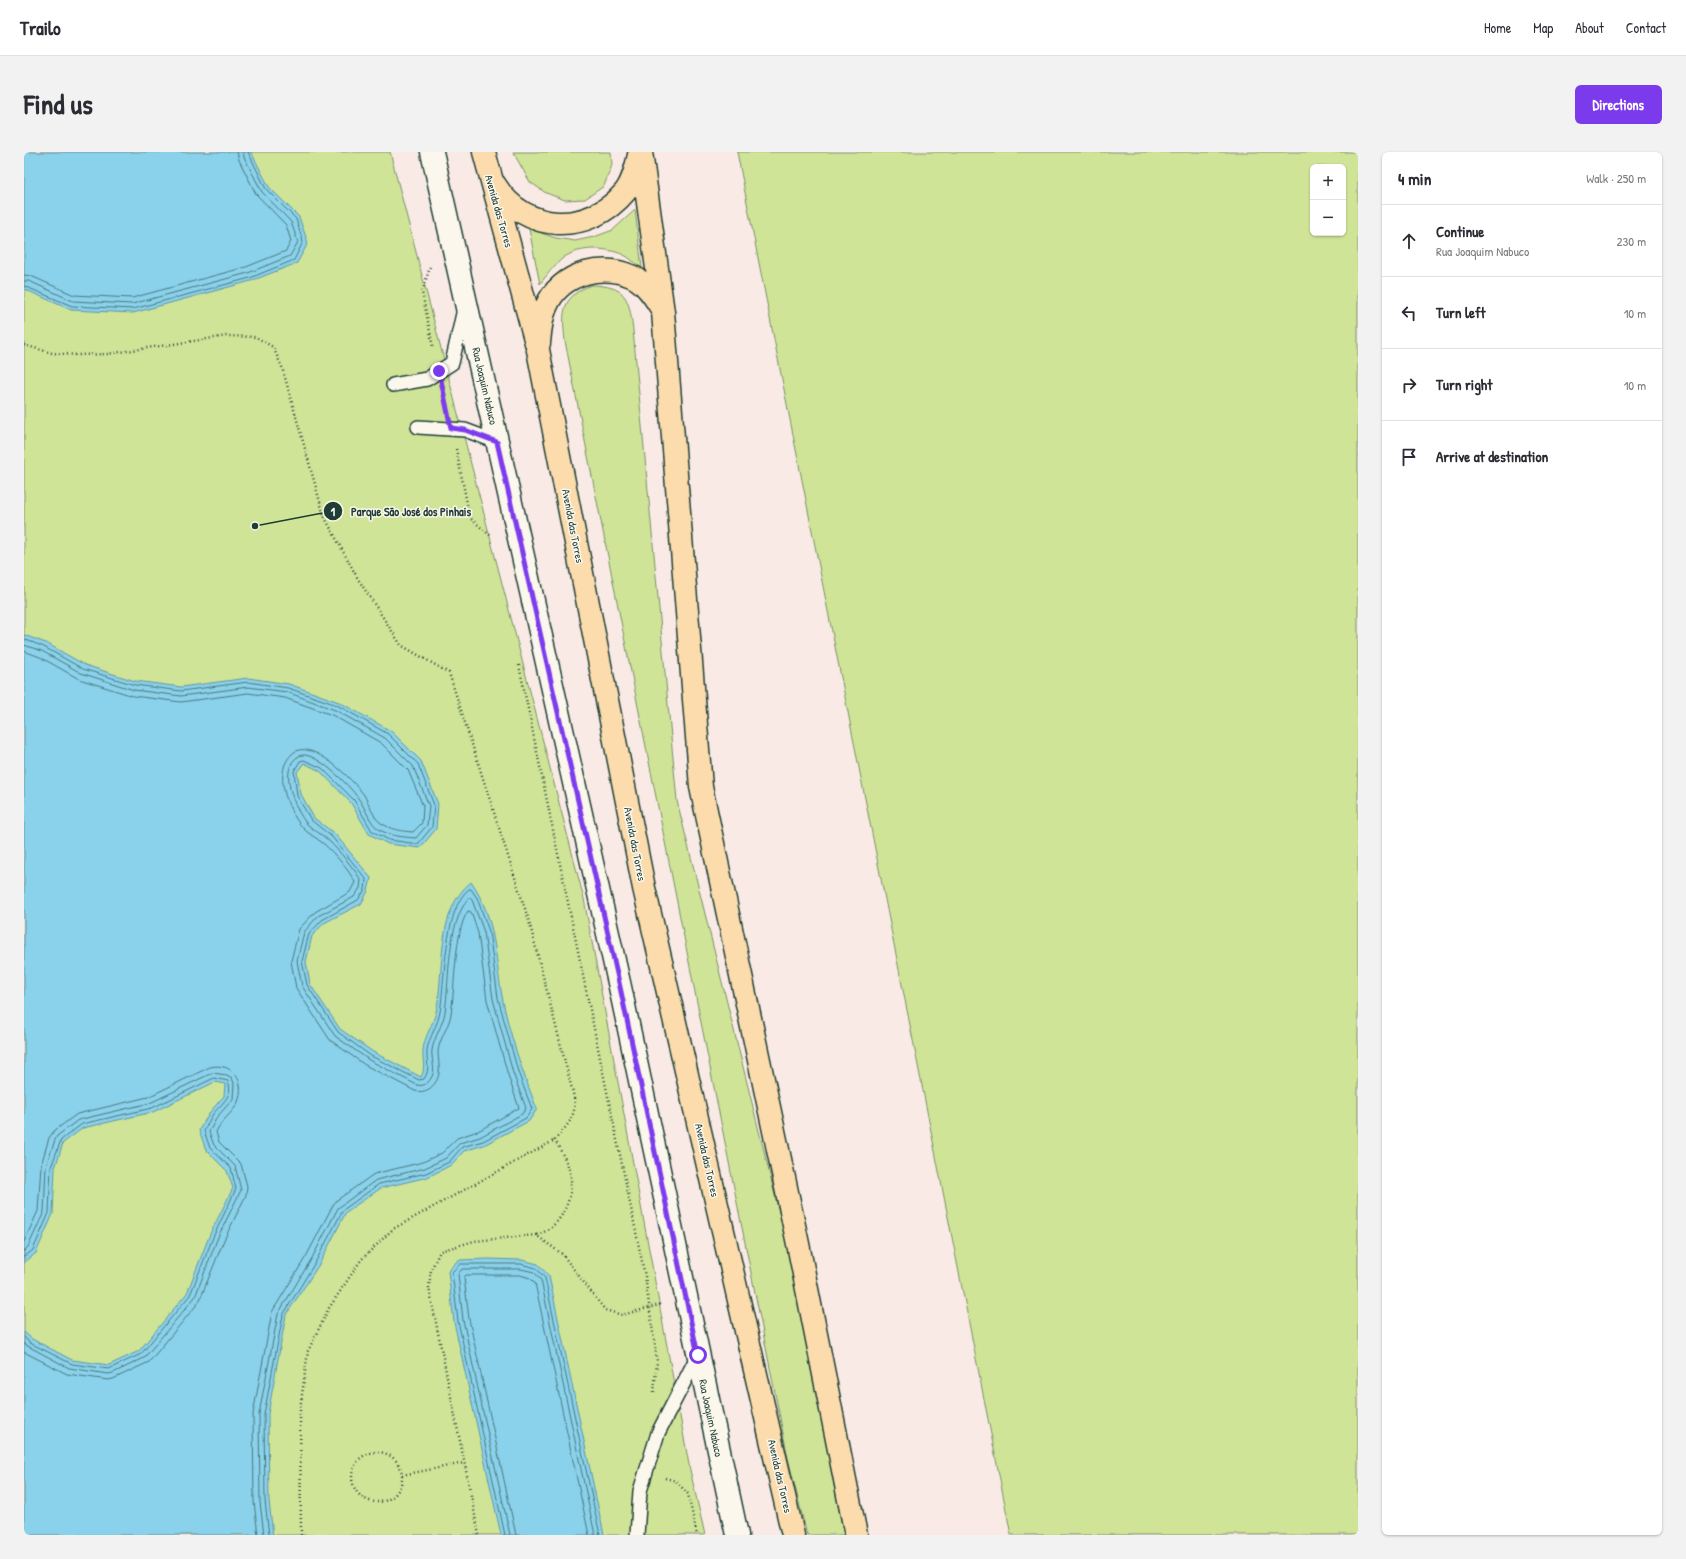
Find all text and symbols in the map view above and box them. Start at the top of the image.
text: Trailo [20,15,61,41]
text: Home [1484,18,1511,37]
text: Map [1533,18,1553,37]
text: About [1575,18,1604,37]
text: Contact [1626,18,1666,37]
text: Find us [24,85,93,123]
button: Directions [1575,85,1662,124]
map controls [1310,164,1346,236]
button: + [1310,164,1346,200]
text: 4 min [1398,167,1431,190]
text: Walk · 250 m [1586,169,1646,187]
street label: Avenida das Torres [482,173,516,249]
button: − [1310,200,1346,236]
text: Continue [1436,221,1484,242]
icon: ahead [1398,230,1420,252]
text: 230 m [1616,232,1646,250]
text: Rua Joaquim Nabuco [1436,242,1529,260]
icon: left [1398,302,1420,324]
text: Turn left [1436,302,1486,323]
text: 10 m [1624,304,1646,322]
street label: Rua Joaquim Nabuco [469,346,501,427]
route end [430,362,448,380]
icon: right [1398,374,1420,396]
text: Turn right [1436,374,1492,395]
text: 10 m [1624,376,1646,394]
icon: arrive [1398,446,1420,468]
text: Arrive at destination [1436,446,1548,467]
street label: Avenida das Torres [559,488,587,564]
callout: Parque São José dos Pinhais [323,499,479,523]
text: 1 [331,503,336,520]
text: Parque São José dos Pinhais [351,503,471,521]
street label: Avenida das Torres [621,806,649,882]
street label: Avenida das Torres [692,1122,722,1198]
route start [689,1346,707,1364]
street label: Rua Joaquim Nabuco [696,1378,726,1459]
street label: Avenida das Torres [765,1438,795,1514]

